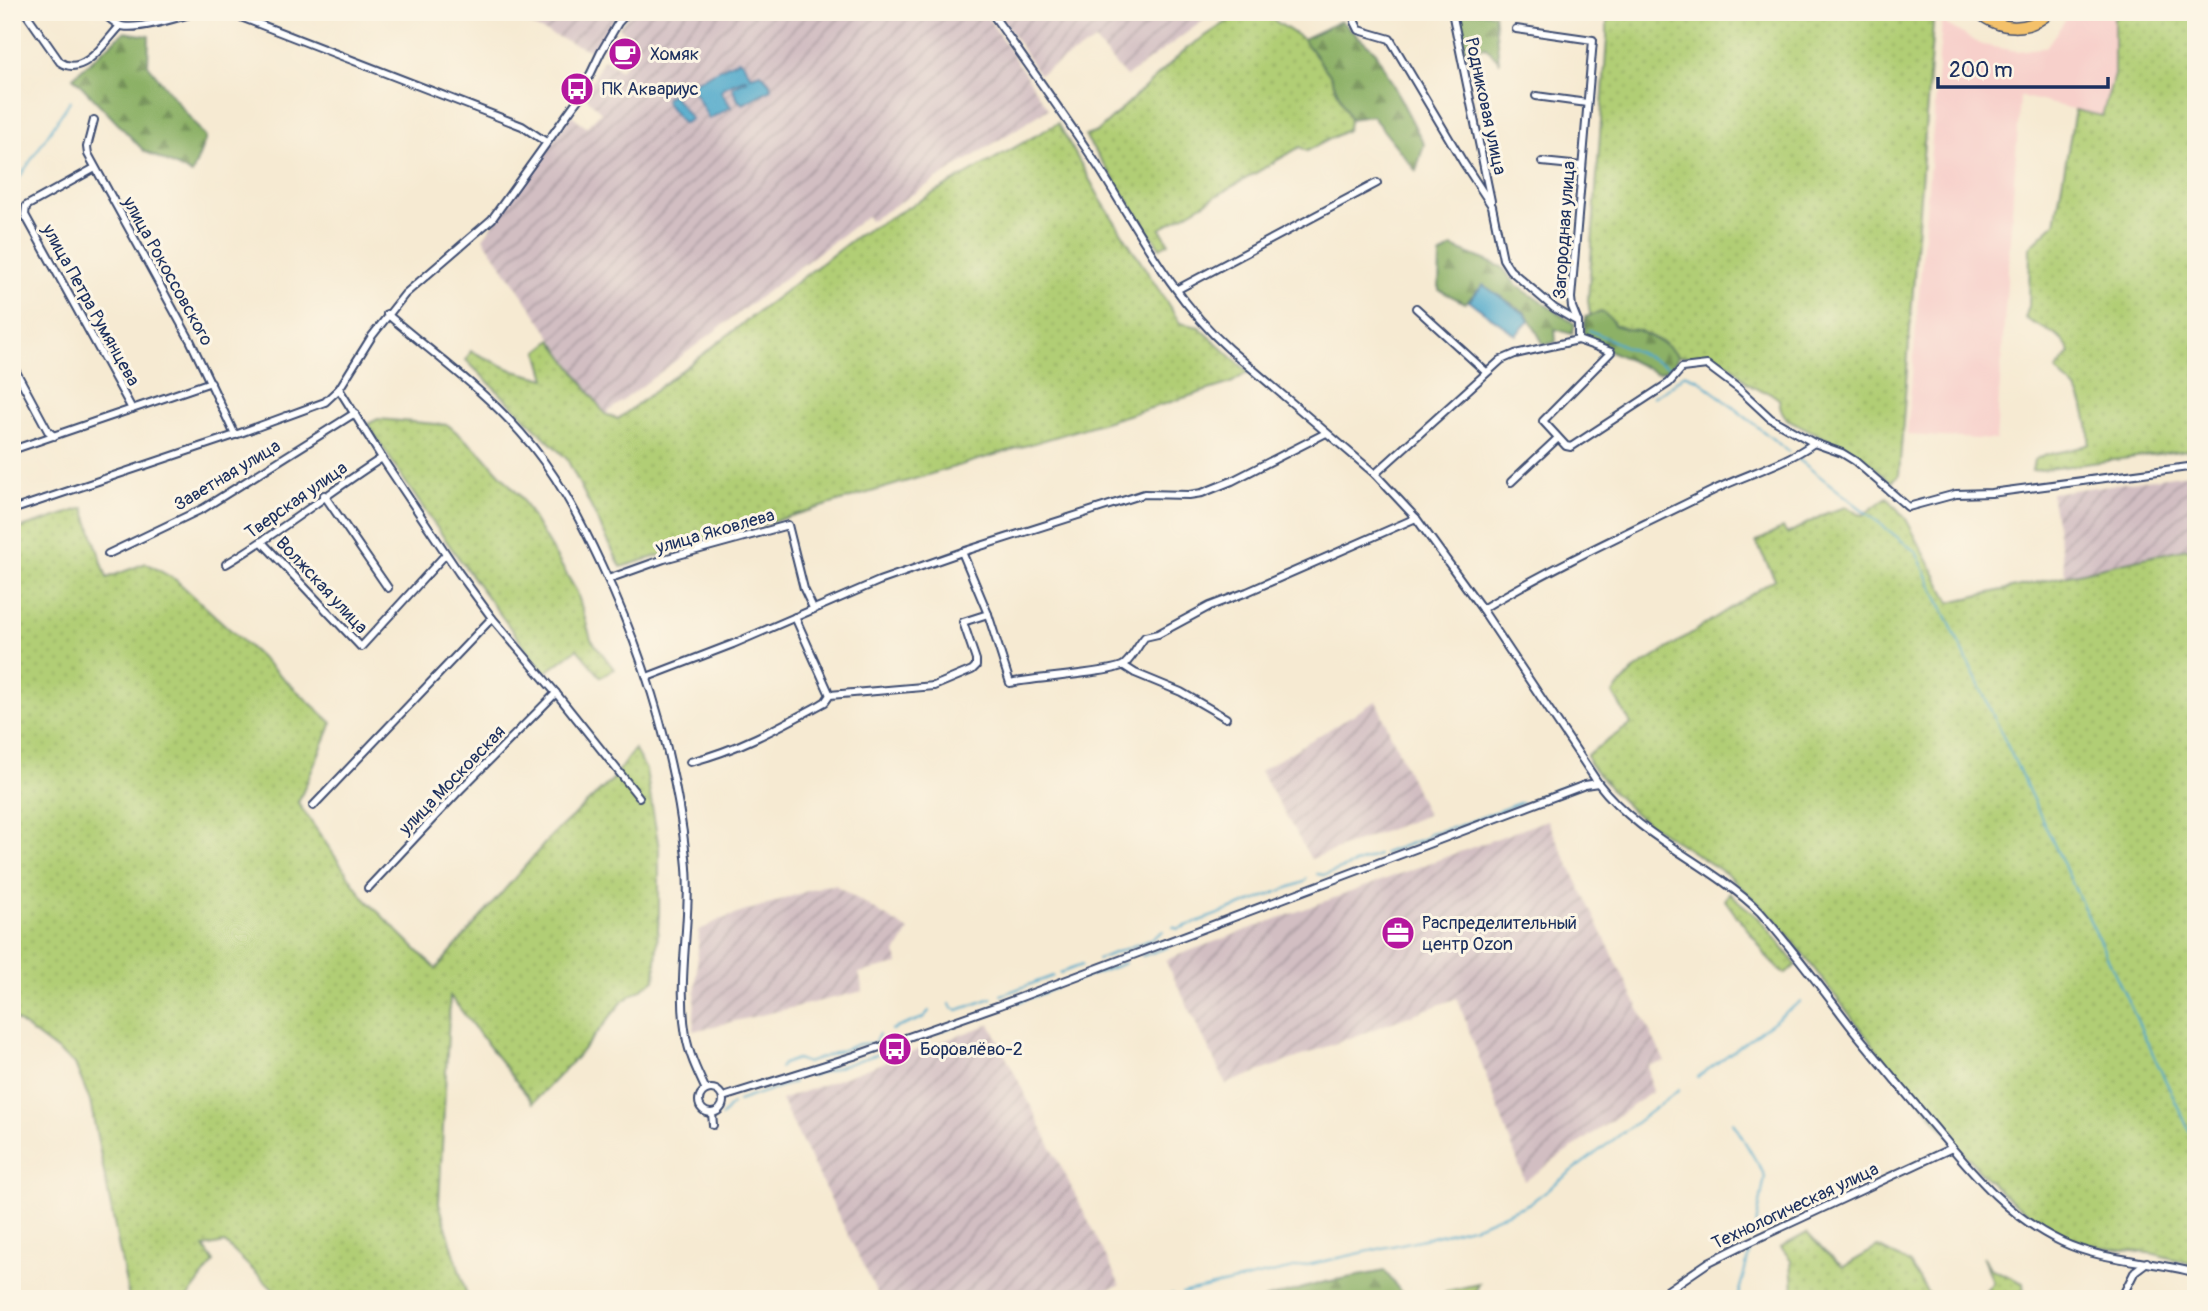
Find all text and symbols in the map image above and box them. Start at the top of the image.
cafe icon: Хомяк [606,35,644,73]
street label: Родниковая улица [1460,35,1511,177]
place label: Хомяк [650,43,699,66]
scale bar [1938,46,2108,90]
text: 200 m [1949,57,2013,84]
bus stop icon: ПК Аквариус [558,70,596,108]
place label: ПК Аквариус [602,78,699,101]
street label: Загородная улица [1548,160,1581,300]
street label: улица Рокоссовского [117,192,218,350]
street label: улица Петра Румянцева [36,219,145,390]
street label: Заветная улица [170,435,285,516]
street label: Тверская улица [240,457,352,544]
street label: улица Яковлева [652,504,777,560]
street label: Волжская улица [271,532,373,639]
street label: улица Московская [394,721,511,841]
place label: Распределительный центр Ozon [1422,912,1577,956]
office icon: Распределительный центр Ozon [1379,914,1417,952]
bus stop icon: Боровлёво-2 [876,1030,914,1068]
place label: Боровлёво-2 [920,1038,1023,1061]
street label: Технологическая улица [1708,1158,1882,1255]

